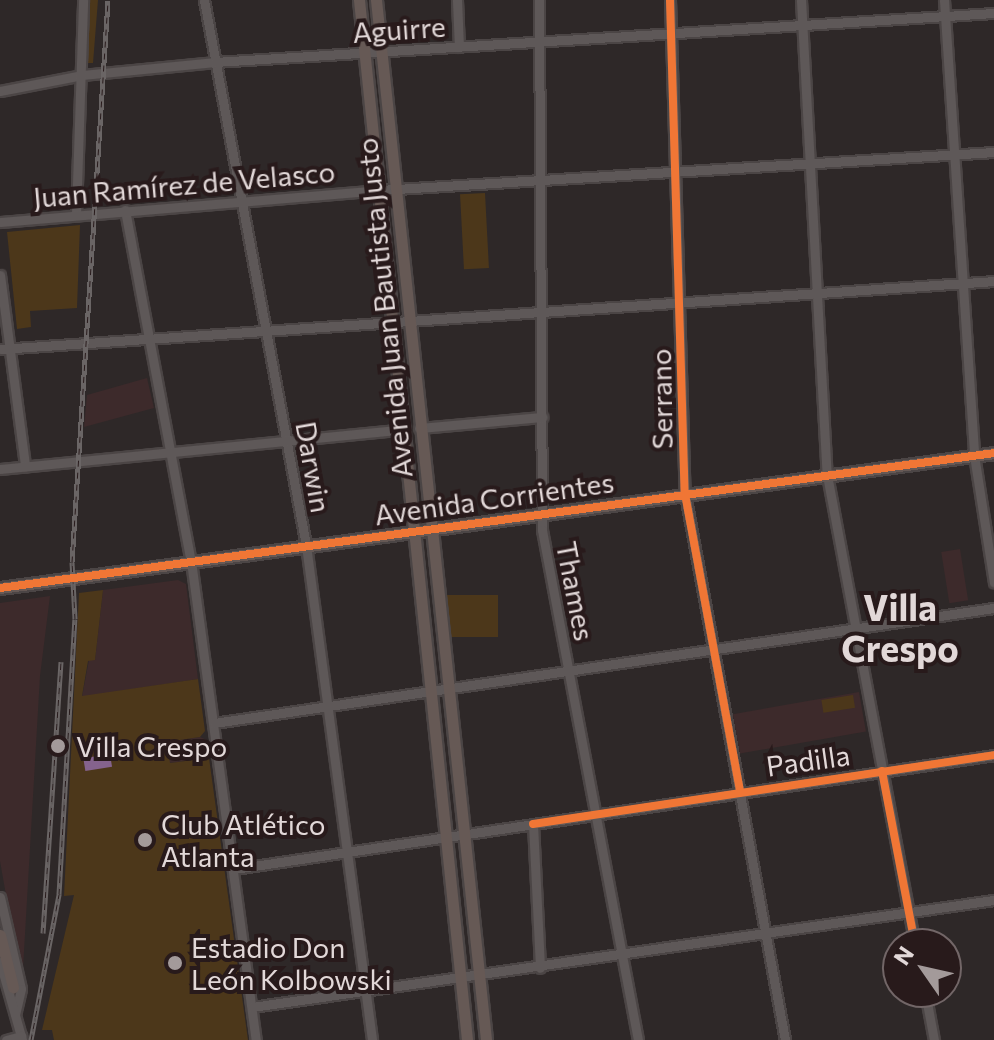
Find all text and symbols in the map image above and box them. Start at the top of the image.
street label: Aguirre [351,9,447,49]
street label: Avenida Juan Bautista Justo [349,136,419,480]
street label: Juan Ramírez de Velasco [32,154,336,214]
street label: Serrano [643,348,679,450]
street label: Darwin [289,419,339,515]
street label: Avenida Corrientes [372,465,616,531]
street label: Thames [550,538,602,644]
district label: Villa Crespo [841,584,959,669]
place label: Villa Crespo [76,729,227,763]
marker: Villa Crespo [47,735,69,757]
street label: Padilla [764,737,852,783]
place label: Club Atlético Atlanta [161,807,325,873]
marker: Club Atlético Atlanta [136,831,154,849]
north arrow [882,928,962,1008]
place label: Estadio Don León Kolbowski [191,930,392,996]
text: N [888,941,919,970]
marker: Estadio Don León Kolbowski [166,954,184,972]

